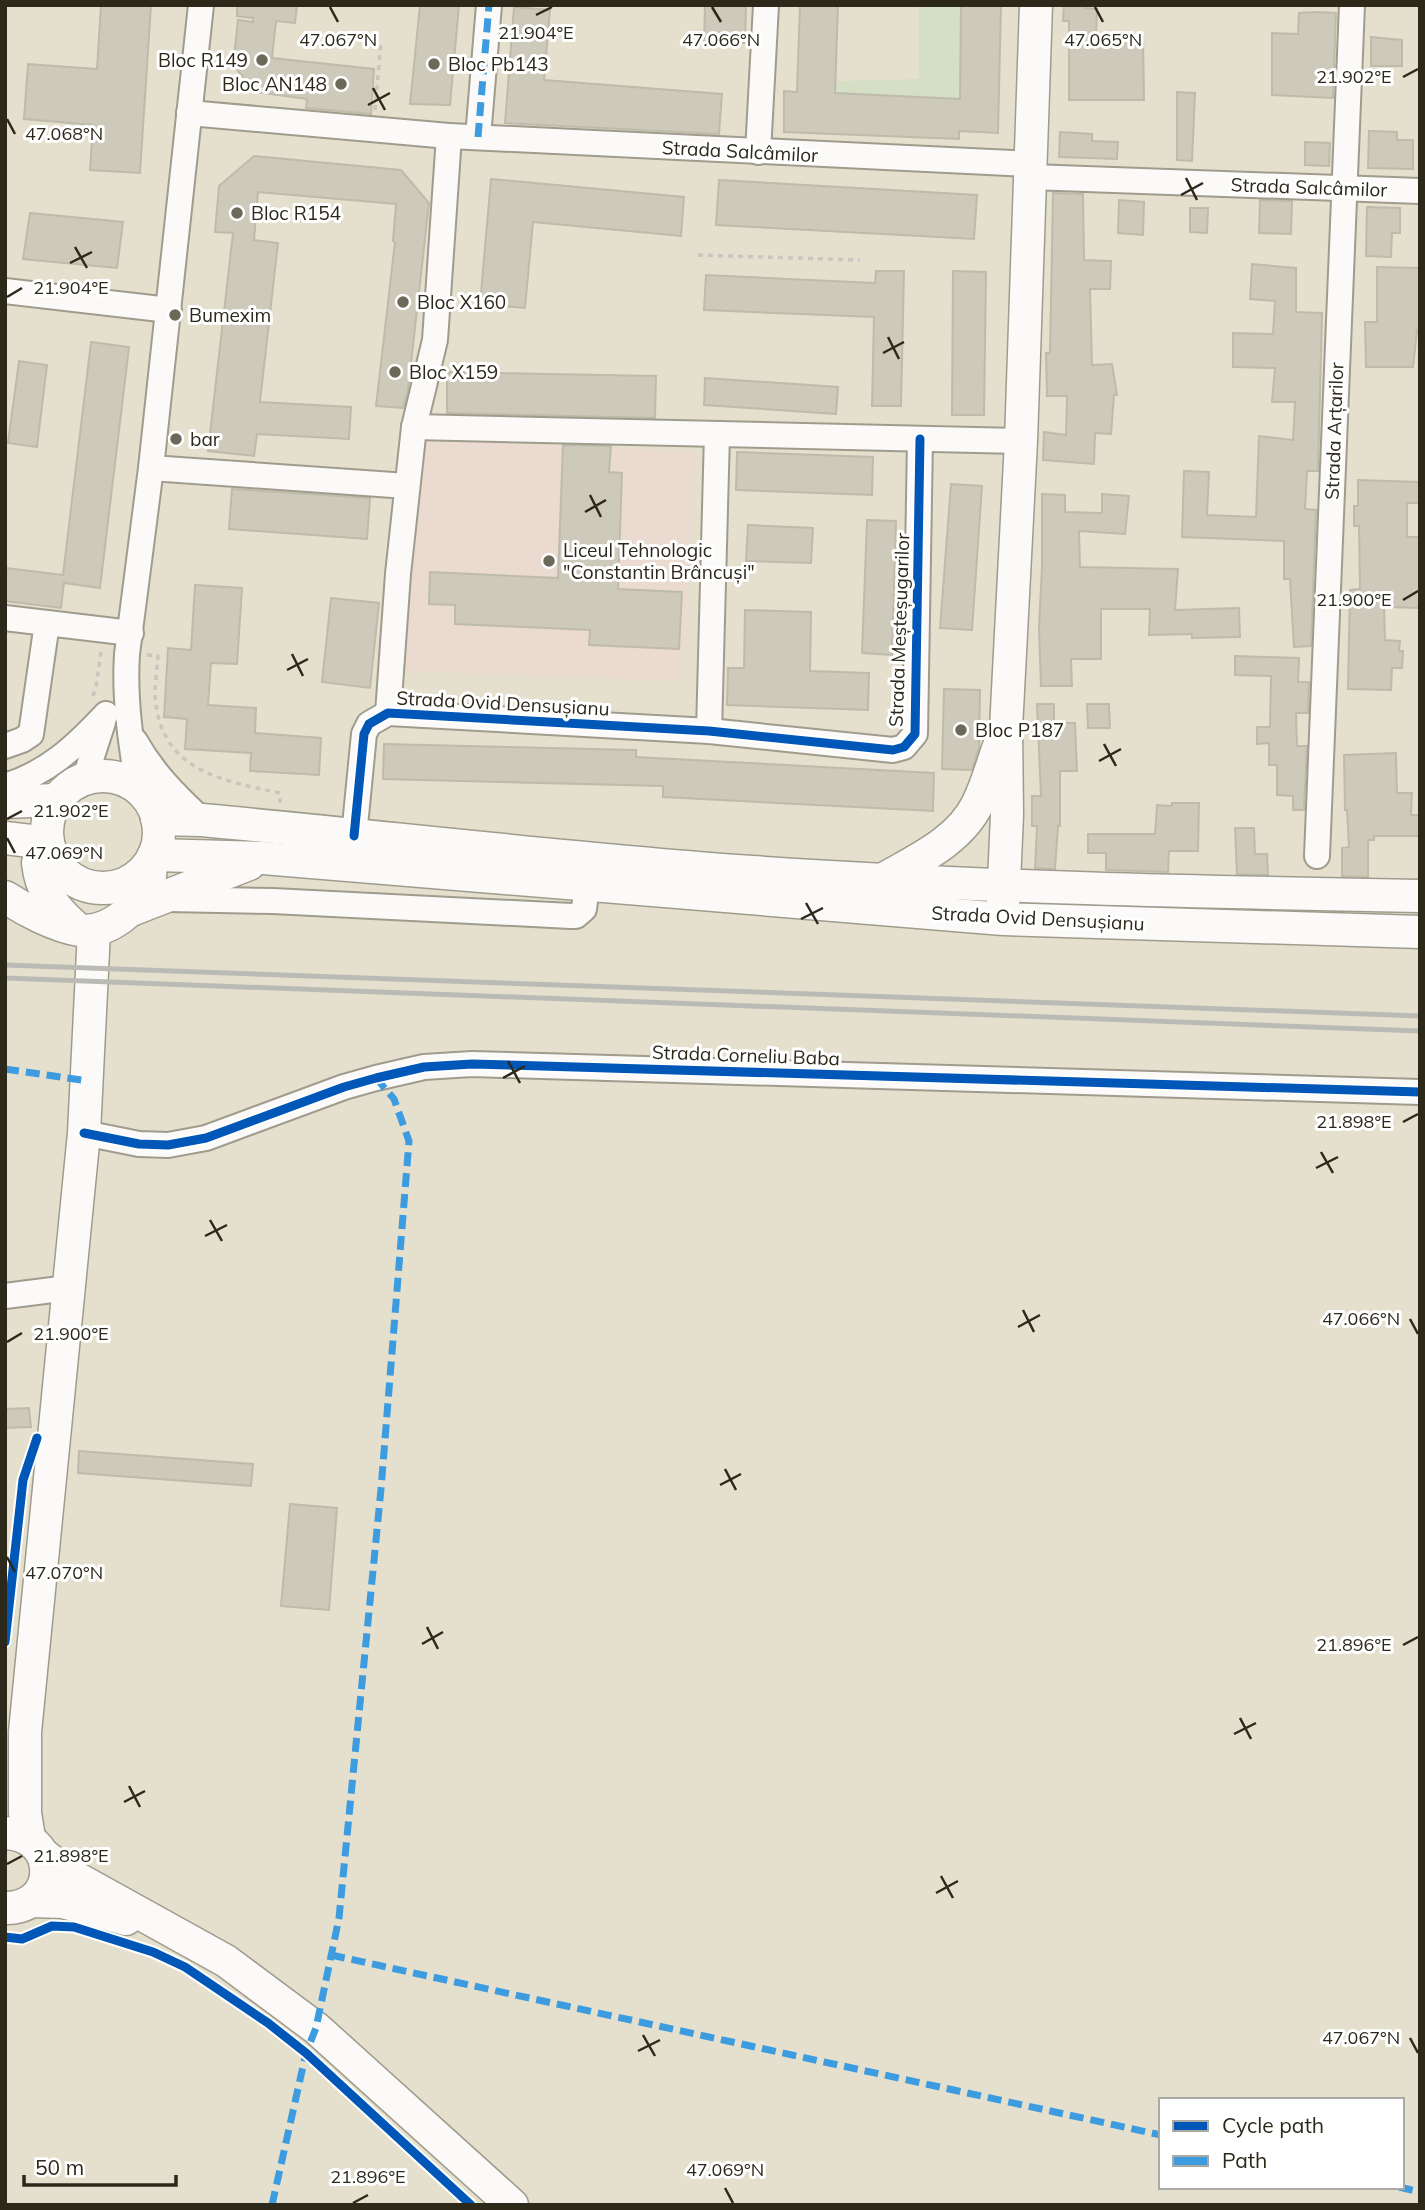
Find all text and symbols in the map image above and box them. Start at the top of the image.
text: 21.904°E [498,21,574,44]
text: 47.067°N [299,28,377,51]
text: 47.066°N [682,28,760,51]
text: 47.065°N [1064,28,1142,51]
place label: Bloc R149 [158,48,248,72]
marker: Bloc R149 [254,52,270,68]
place label: Bloc Pb143 [448,52,549,76]
marker: Bloc Pb143 [426,56,442,72]
text: 21.902°E [1316,65,1392,88]
place label: Bloc AN148 [222,72,327,96]
marker: Bloc AN148 [333,76,349,92]
text: 47.068°N [25,122,103,145]
street label: Strada Salcâmilor [661,135,819,167]
street label: Strada Salcâmilor [1230,172,1388,202]
place label: Bloc R154 [251,201,341,225]
marker: Bloc R154 [229,205,245,221]
text: 21.904°E [33,276,109,299]
place label: Bloc X160 [417,290,506,314]
marker: Bloc X160 [395,294,411,310]
place label: Bumexim [189,303,271,327]
marker: Bumexim [167,307,183,323]
place label: Bloc X159 [409,360,498,384]
street label: Strada Arțarilor [1320,362,1349,500]
marker: Bloc X159 [387,364,403,380]
place label: bar [190,427,220,451]
marker: bar [168,431,184,447]
street label: Strada Meșteșugarilor [884,532,915,727]
place label: Liceul Tehnologic "Constantin Brâncuși" [563,538,755,585]
marker: Liceul Tehnologic "Constantin Brâncuși" [541,553,557,569]
text: 21.900°E [1316,588,1392,611]
street label: Strada Ovid Densușianu [396,685,610,722]
place label: Bloc P187 [975,718,1064,742]
marker: Bloc P187 [953,722,969,738]
text: 21.902°E [33,799,109,822]
text: 47.069°N [25,841,103,864]
street label: Strada Ovid Densușianu [931,900,1145,937]
street label: Strada Corneliu Baba [652,1040,840,1070]
text: 21.898°E [1316,1110,1392,1133]
text: 47.066°N [1322,1307,1400,1330]
text: 21.900°E [33,1322,109,1345]
text: 47.070°N [25,1561,103,1584]
text: 21.896°E [1316,1633,1392,1656]
text: 21.898°E [33,1844,109,1867]
text: 47.067°N [1322,2026,1400,2049]
legend [1159,2098,1404,2189]
text: Cycle path [1222,2112,1324,2138]
scale bar [24,2144,177,2188]
text: Path [1222,2147,1267,2173]
text: 50 m [35,2154,84,2180]
text: 47.069°N [686,2158,764,2181]
text: 21.896°E [330,2165,406,2188]

